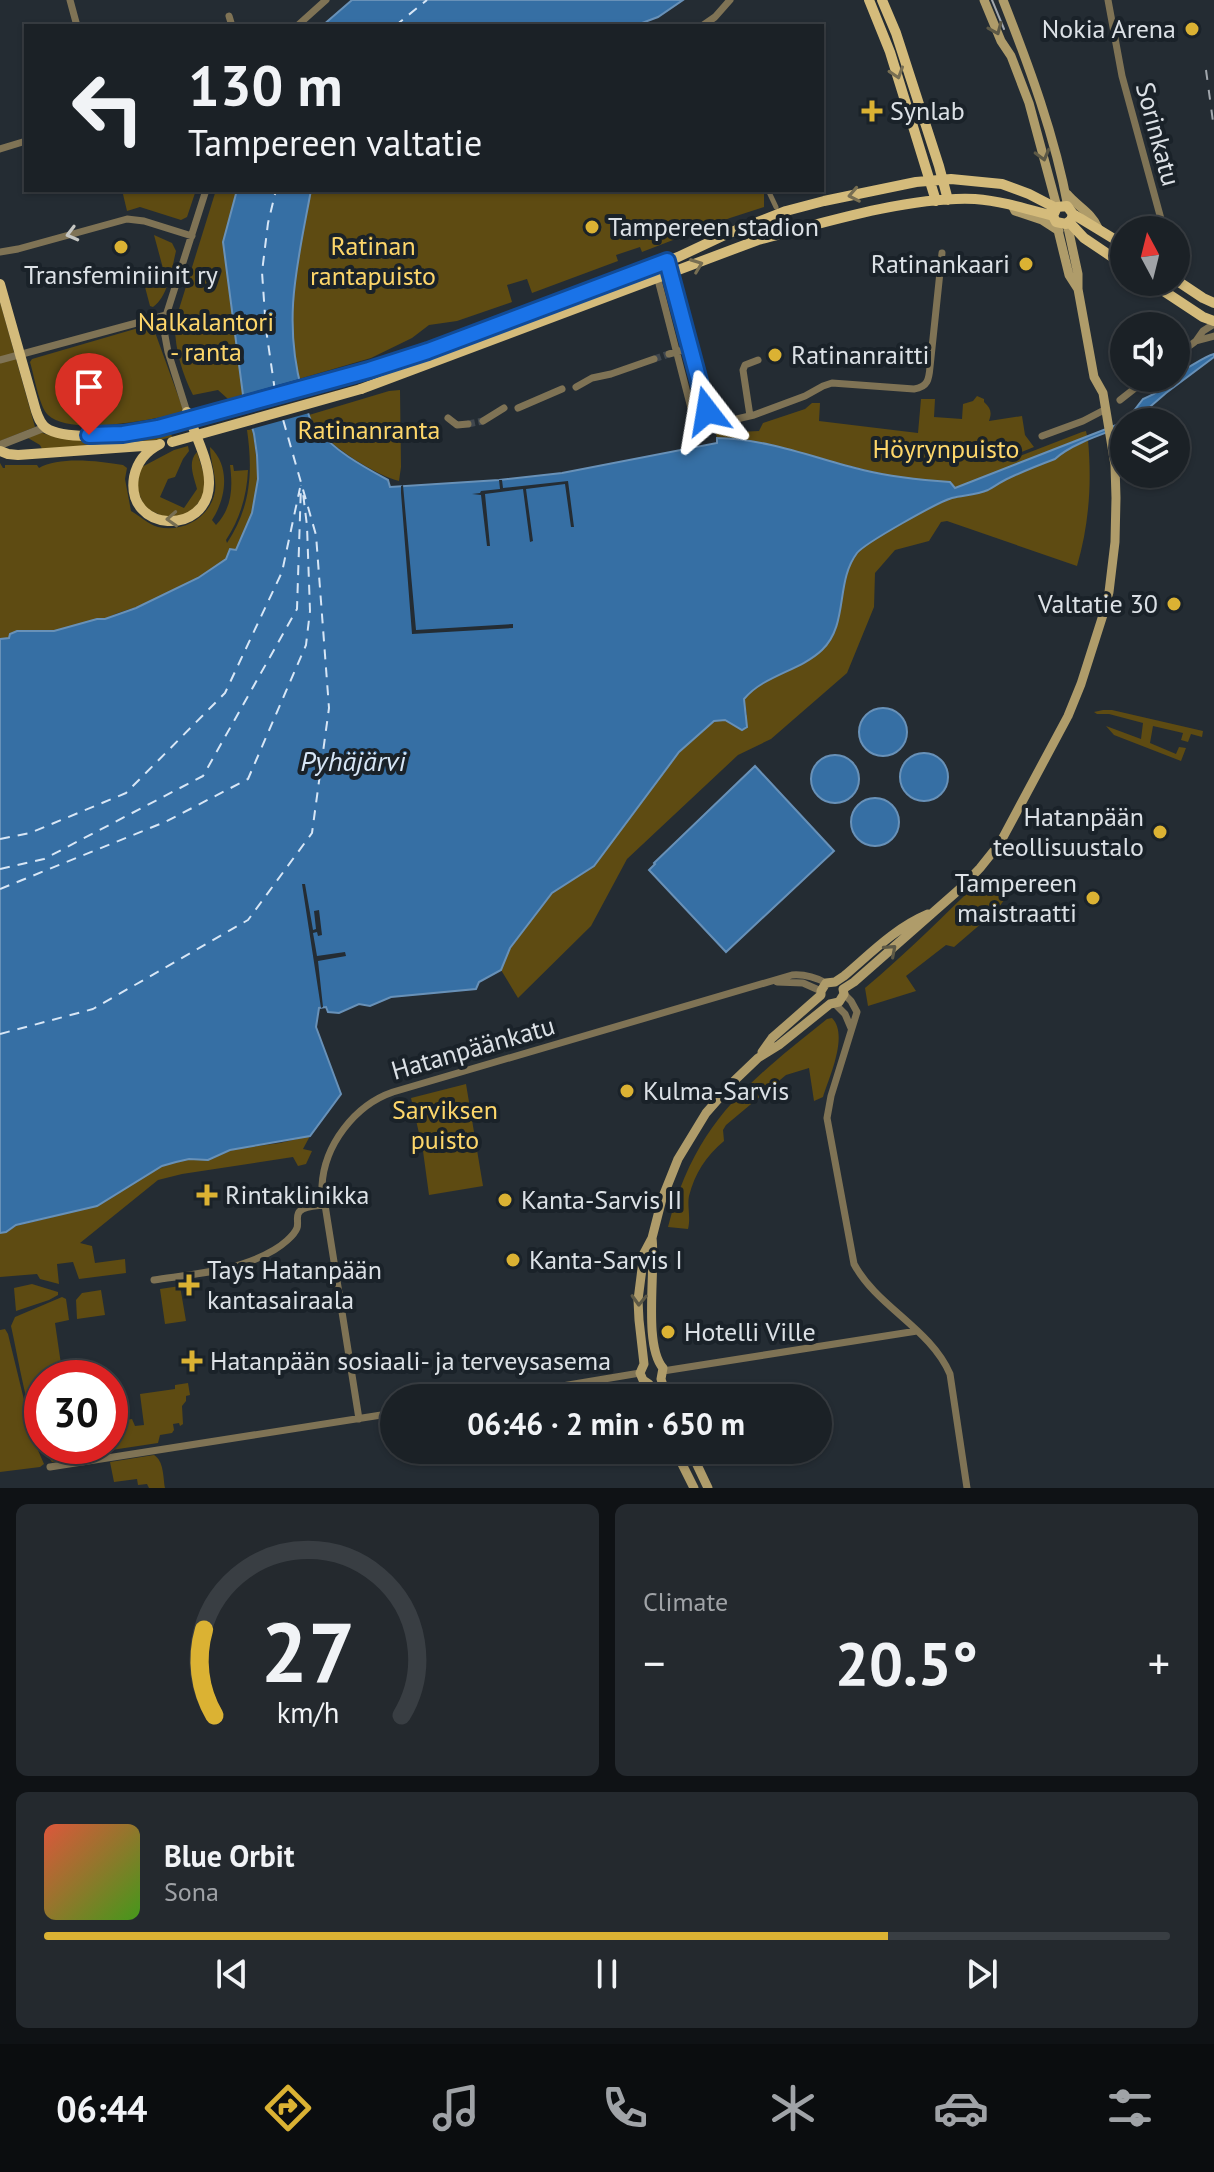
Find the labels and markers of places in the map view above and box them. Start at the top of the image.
place label: Nokia Arena [1042,12,1176,45]
marker: Nokia Arena [1183,20,1201,38]
place label: Synlab [890,94,965,127]
marker: Synlab [861,100,883,122]
place label: Tampereen stadion [608,210,819,243]
marker: Tampereen stadion [583,218,601,236]
marker: Transfeminiinit ry [112,238,130,256]
place label: Ratinankaari [871,247,1010,280]
marker: Ratinankaari [1017,255,1035,273]
place label: Transfeminiinit ry [24,258,218,291]
place label: Ratinanraitti [791,338,930,371]
marker: Ratinanraitti [766,346,784,364]
pin [55,353,123,435]
place label: Valtatie 30 [1037,587,1158,620]
marker: Valtatie 30 [1165,595,1183,613]
place label: Hatanpään teollisuustalo [993,800,1144,863]
marker: Hatanpään teollisuustalo [1151,823,1169,841]
place label: Tampereen maistraatti [955,866,1077,929]
marker: Tampereen maistraatti [1084,889,1102,907]
place label: Kulma-Sarvis [643,1074,789,1107]
marker: Kulma-Sarvis [618,1082,636,1100]
place label: Rintaklinikka [225,1178,369,1211]
place label: Kanta-Sarvis II [521,1183,682,1216]
marker: Rintaklinikka [196,1184,218,1206]
marker: Kanta-Sarvis II [496,1191,514,1209]
place label: Kanta-Sarvis I [529,1243,683,1276]
marker: Kanta-Sarvis I [504,1251,522,1269]
place label: Tays Hatanpään kantasairaala [207,1253,382,1316]
marker: Tays Hatanpään kantasairaala [178,1274,200,1296]
place label: Hotelli Ville [684,1315,816,1348]
marker: Hotelli Ville [659,1323,677,1341]
place label: Hatanpään sosiaali- ja terveysasema [210,1344,611,1377]
marker: Hatanpään sosiaali- ja terveysasema [181,1350,203,1372]

